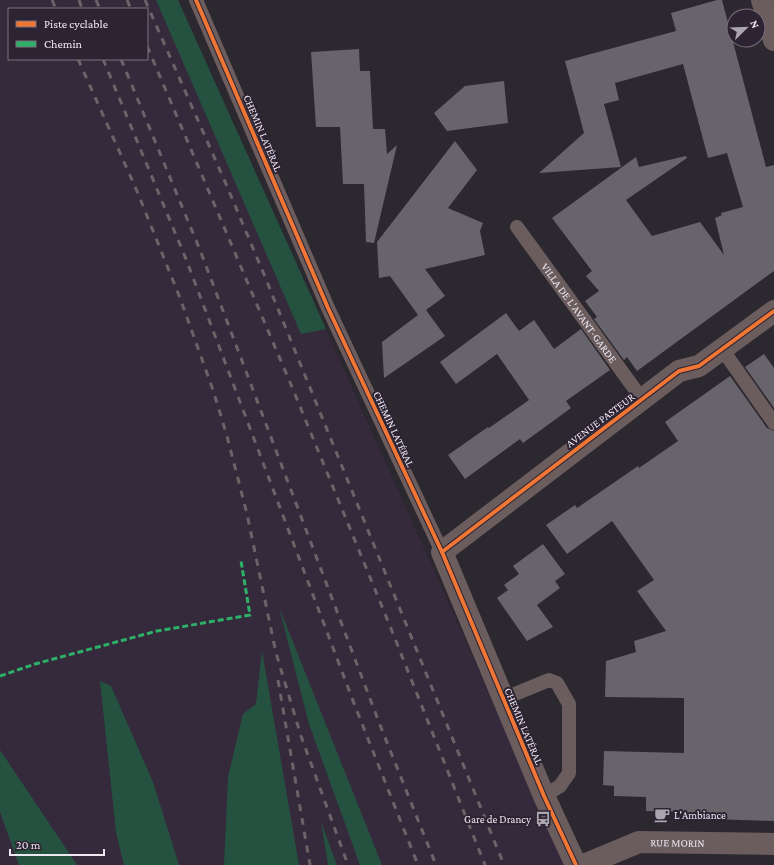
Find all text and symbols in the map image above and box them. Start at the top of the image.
legend [8,8,148,60]
north arrow [726,8,766,48]
text: Piste cyclable [44,17,108,31]
text: N [748,18,762,30]
text: Chemin [44,37,83,51]
street label: CHEMIN LATÉRAL [241,93,285,174]
street label: VILLA DE L'AVANT-GARDE [539,261,620,365]
street label: CHEMIN LATÉRAL [371,389,417,469]
street label: AVENUE PASTEUR [564,390,637,450]
street label: CHEMIN LATÉRAL [502,686,546,767]
cafe icon: L'Ambiance [653,806,671,824]
place label: L'Ambiance [674,809,726,821]
bus stop icon: Gare de Drancy [534,810,552,828]
place label: Gare de Drancy [464,813,532,826]
scale bar [10,831,104,857]
street label: RUE MORIN [650,836,705,849]
text: 20 m [16,838,41,852]

